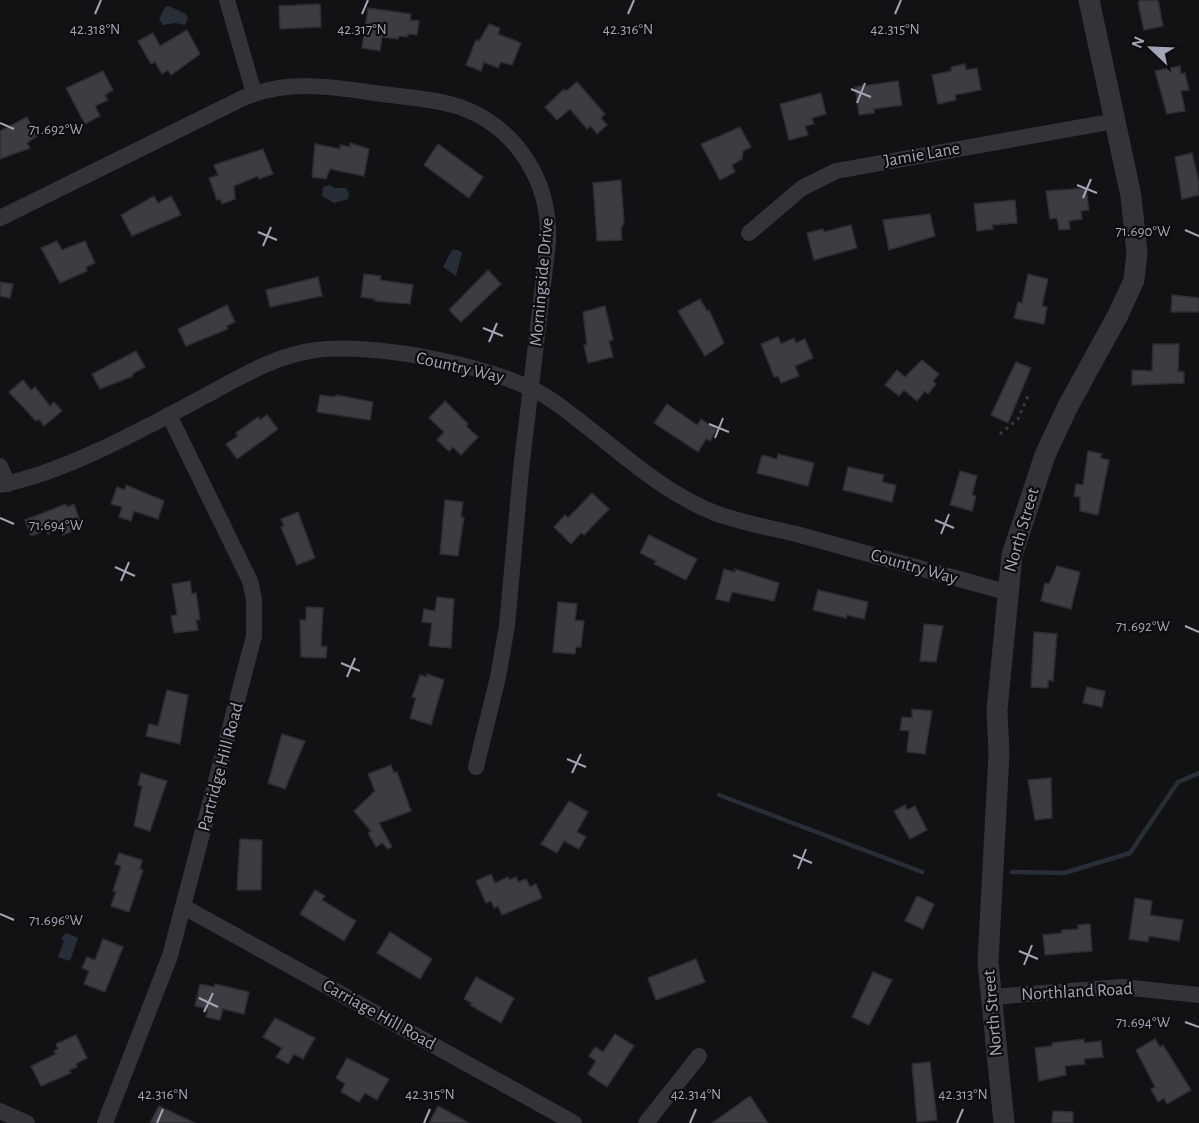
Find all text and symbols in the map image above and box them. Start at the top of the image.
north arrow [1121,18,1181,78]
text: 42.318°N [70,22,120,37]
text: 42.317°N [337,22,387,37]
text: 42.316°N [603,22,653,37]
text: 42.315°N [870,22,920,37]
text: N [1129,34,1148,51]
text: 71.692°W [29,122,83,137]
street label: Jamie Lane [883,139,961,171]
street label: Morningside Drive [527,217,557,347]
text: 71.690°W [1116,224,1171,239]
street label: Country Way [414,349,506,387]
street label: North Street [1001,486,1043,574]
text: 71.694°W [29,518,84,533]
street label: Country Way [869,546,960,588]
text: 71.692°W [1116,619,1170,634]
street label: Partridge Hill Road [195,701,247,833]
text: 71.696°W [29,913,84,928]
street label: North Street [980,969,1006,1057]
street label: Carriage Hill Road [319,977,439,1053]
street label: Northland Road [1021,980,1133,1004]
text: 71.694°W [1116,1015,1171,1030]
text: 42.316°N [138,1087,188,1102]
text: 42.315°N [405,1087,455,1102]
text: 42.314°N [671,1087,721,1102]
text: 42.313°N [938,1087,988,1102]

